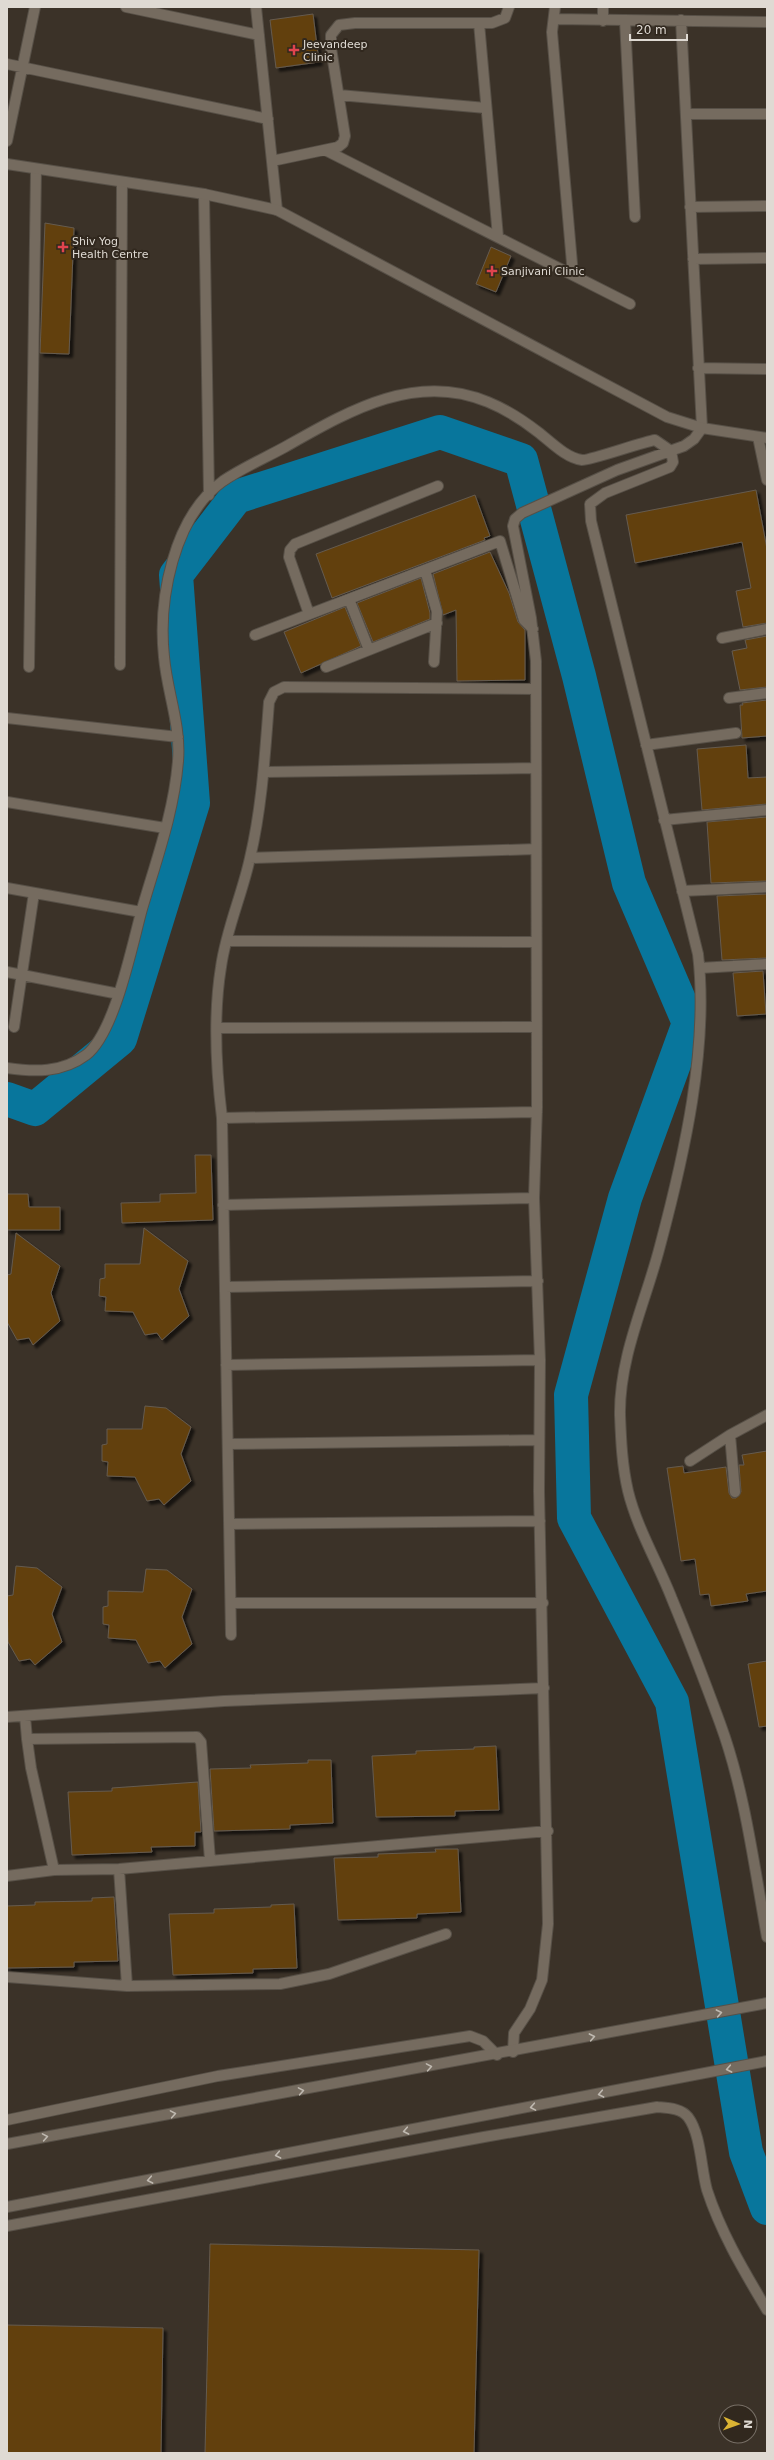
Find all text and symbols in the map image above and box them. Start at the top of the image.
scale bar [630,16,687,42]
text: 20 m [636,23,667,37]
place label: Jeevandeep Clinic [302,38,368,64]
marker: Jeevandeep Clinic [288,44,300,56]
place label: Shiv Yog Health Centre [72,235,149,261]
marker: Shiv Yog Health Centre [57,241,69,253]
marker: Sanjivani Clinic [486,265,498,277]
place label: Sanjivani Clinic [501,265,584,278]
one-way arrow [716,2009,723,2017]
one-way arrow [589,2033,595,2042]
one-way arrow [426,2064,432,2072]
one-way arrow [726,2064,732,2073]
one-way arrow [298,2087,304,2095]
one-way arrow [598,2089,604,2098]
one-way arrow [530,2102,537,2110]
one-way arrow [170,2110,176,2119]
one-way arrow [403,2127,409,2135]
one-way arrow [42,2133,48,2142]
one-way arrow [275,2151,281,2159]
one-way arrow [147,2175,154,2183]
north arrow [718,2404,758,2444]
text: N [741,2419,754,2429]

